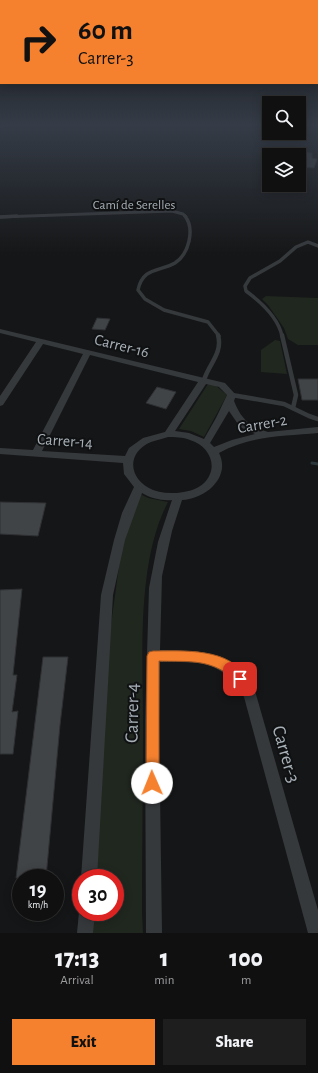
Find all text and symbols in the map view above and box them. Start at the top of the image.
icon: right [12,16,64,68]
text: 60 m [78,17,133,45]
text: Carrer-3 [78,50,134,68]
map controls [262,96,306,192]
button: search [262,96,306,140]
button: layers [262,148,306,192]
street label: Camí de Serelles [93,199,175,212]
street label: Carrer-16 [93,331,151,360]
street label: Carrer-2 [236,412,288,436]
street label: Carrer-14 [36,431,94,451]
pin [223,662,257,696]
icon: arrive [229,668,251,690]
street label: Carrer-4 [122,683,143,743]
street label: Carrer-3 [268,724,303,785]
position arrow [131,762,173,804]
speed limit sign: 30 [72,869,124,921]
text: 19 [30,880,46,900]
text: km/h [28,900,48,910]
text: 17:13 [55,947,99,971]
text: 1 [160,947,169,971]
text: 100 [229,947,263,971]
text: Arrival [60,974,94,987]
text: min [154,974,174,987]
text: m [241,974,251,987]
button: Exit [12,1019,155,1065]
button: Share [163,1019,306,1065]

